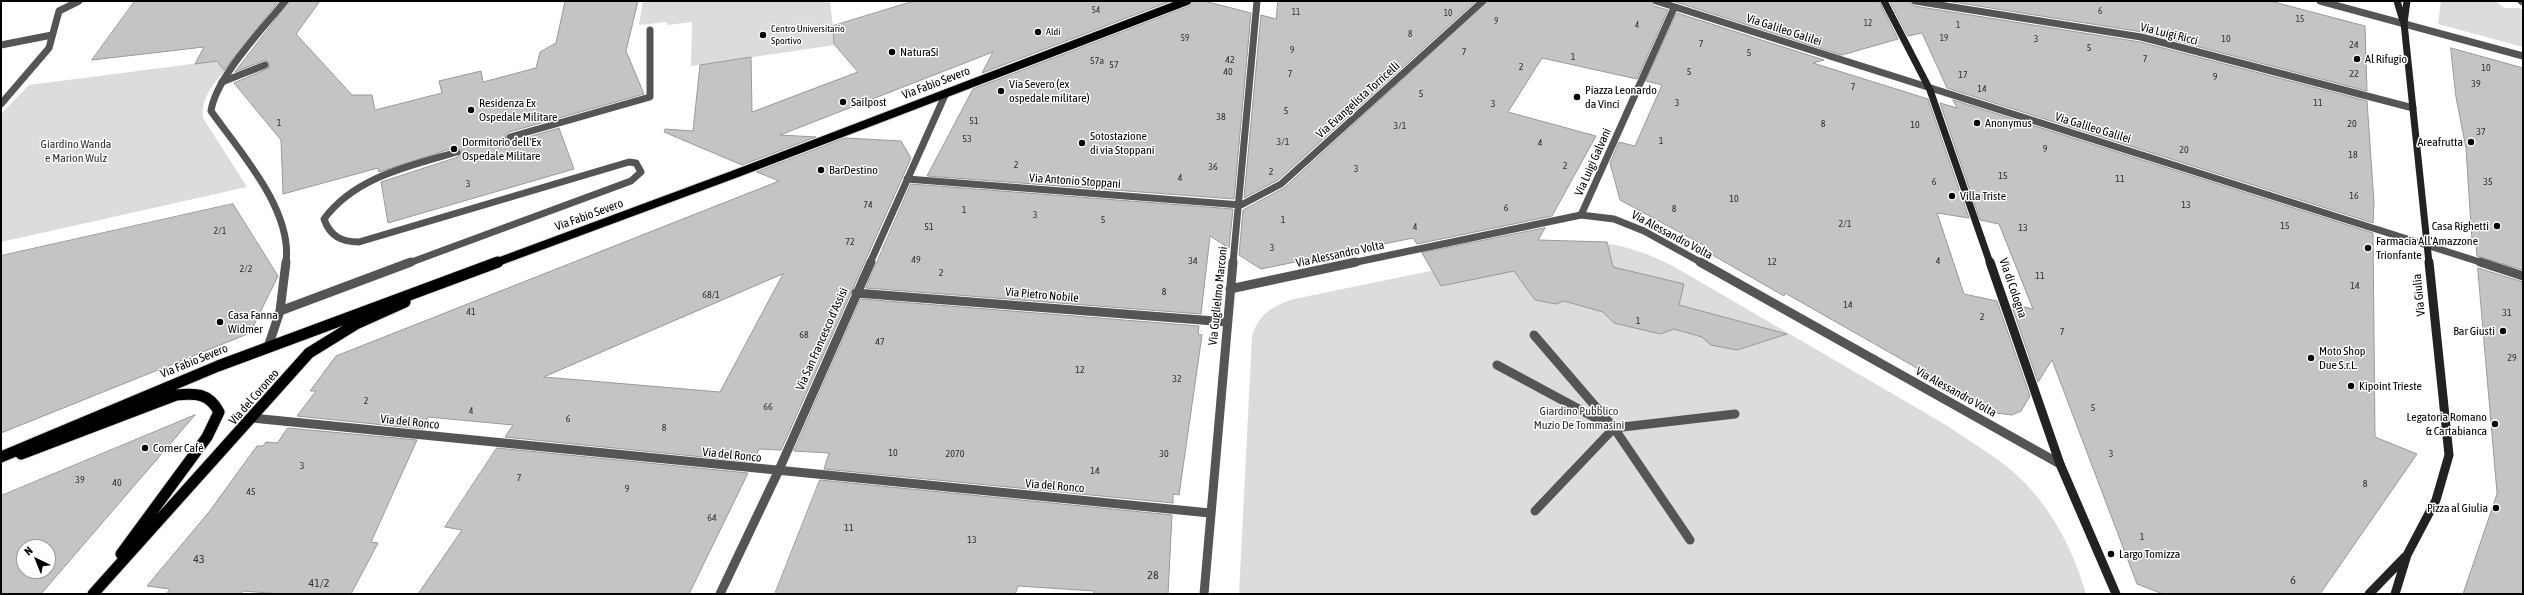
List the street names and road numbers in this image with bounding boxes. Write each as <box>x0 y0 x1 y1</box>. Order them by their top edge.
street label: Via Galileo Galilei <box>1744 11 1824 49</box>
street label: Via Luigi Ricci <box>2139 20 2199 48</box>
street label: Via Evangelista Torricelli <box>1313 59 1403 141</box>
street label: Via Fabio Severo <box>900 63 972 103</box>
street label: Via Galileo Galilei <box>2053 110 2133 146</box>
street label: Via Luigi Galvani <box>1572 126 1614 198</box>
street label: Via Antonio Stoppani <box>1029 171 1121 191</box>
street label: Via Fabio Severo <box>553 196 625 234</box>
street label: Via Alessandro Volta <box>1629 208 1715 262</box>
street label: Via Alessandro Volta <box>1294 238 1386 270</box>
street label: Via Guglielmo Marconi <box>1206 246 1230 346</box>
street label: Via di Cologna <box>1996 256 2030 320</box>
street label: Via Giulia <box>2410 273 2428 317</box>
street label: Via San Francesco d'Assisi <box>793 285 851 393</box>
street label: Via Pietro Nobile <box>1005 285 1079 305</box>
street label: Via Fabio Severo <box>158 341 230 381</box>
street label: Via Alessandro Volta <box>1913 364 1999 420</box>
street label: Via del Coroneo <box>226 366 282 428</box>
street label: Via del Ronco <box>380 412 440 432</box>
street label: Via del Ronco <box>702 445 762 465</box>
street label: Via del Ronco <box>1025 476 1085 496</box>

